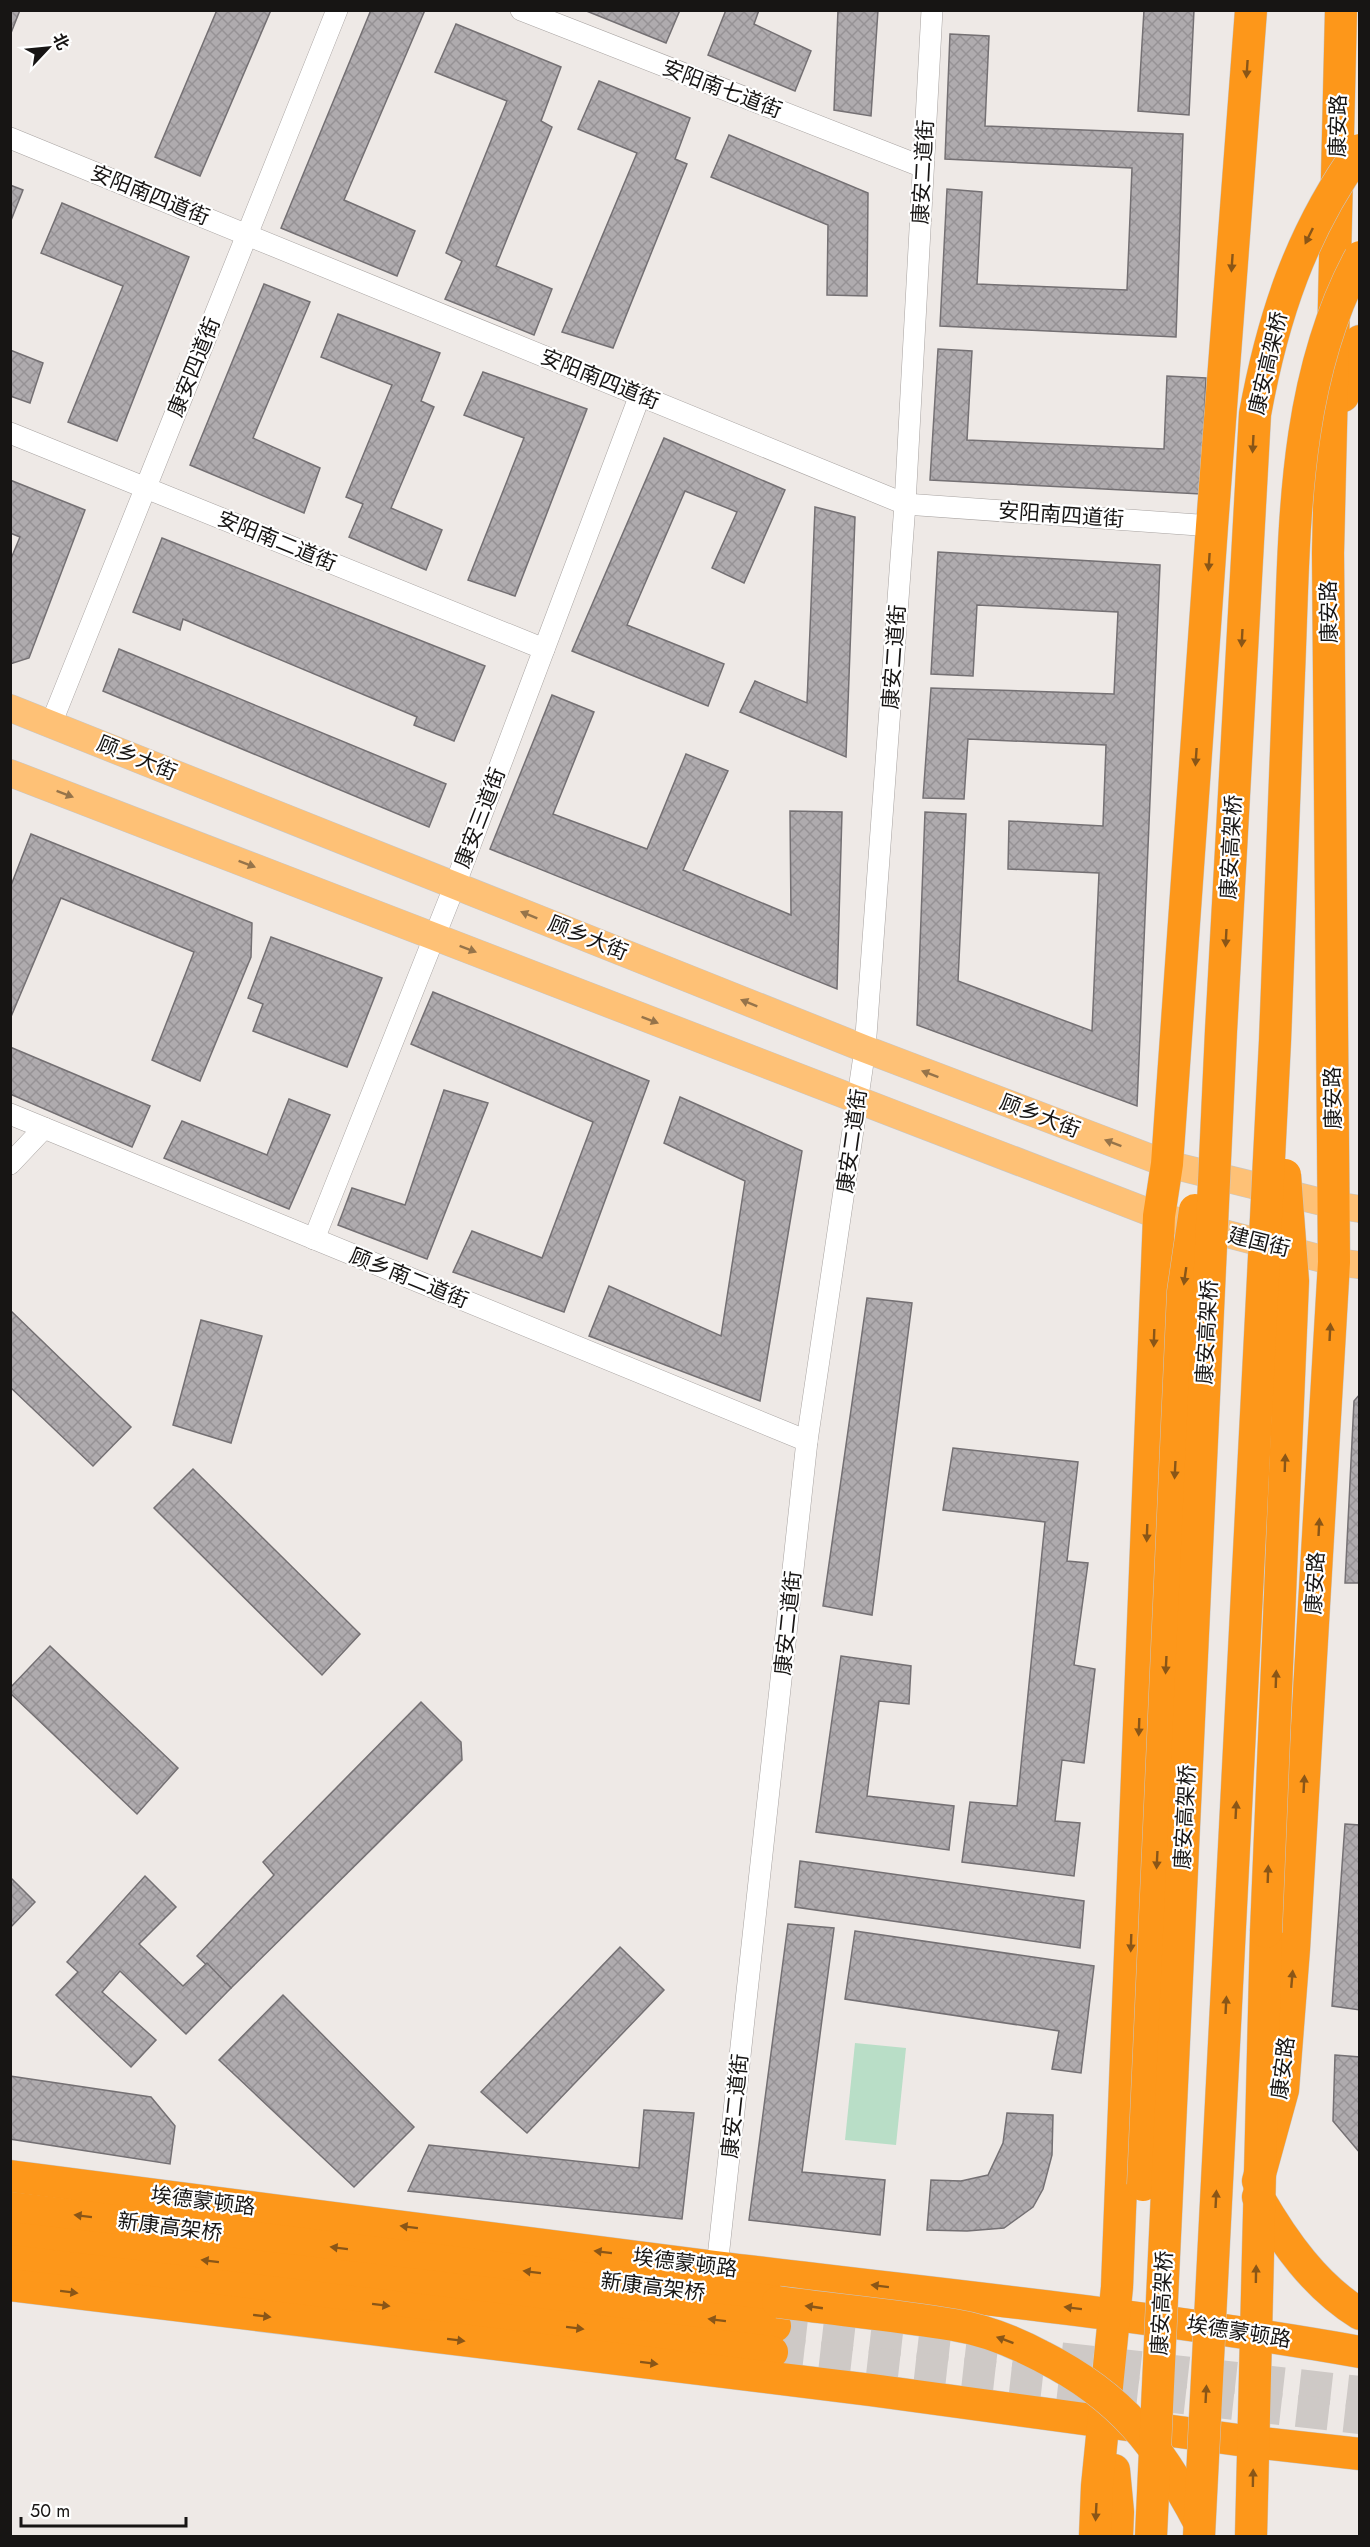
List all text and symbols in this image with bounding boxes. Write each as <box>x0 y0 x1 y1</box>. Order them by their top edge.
north arrow <box>18 18 78 78</box>
text: 北 <box>47 29 75 54</box>
street label: 安阳南七道街 <box>658 52 786 126</box>
one-way arrow <box>1242 59 1251 78</box>
street label: 康安路 <box>1322 94 1354 158</box>
street label: 康安二道街 <box>905 119 941 225</box>
street label: 安阳南四道街 <box>86 157 214 233</box>
one-way arrow <box>1304 228 1313 245</box>
one-way arrow <box>1227 254 1237 273</box>
street label: 康安高架桥 <box>1242 308 1294 418</box>
street label: 康安四道街 <box>160 313 228 421</box>
street label: 安阳南四道街 <box>536 341 664 417</box>
one-way arrow <box>1249 434 1258 453</box>
street label: 安阳南四道街 <box>997 496 1125 534</box>
street label: 安阳南二道街 <box>213 503 341 579</box>
one-way arrow <box>1204 553 1214 572</box>
street label: 康安路 <box>1313 580 1345 644</box>
street label: 康安二道街 <box>875 604 913 710</box>
one-way arrow <box>1238 629 1247 648</box>
street label: 顾乡大街 <box>92 728 182 788</box>
one-way arrow <box>1191 747 1200 766</box>
street label: 康安三道街 <box>447 764 513 872</box>
one-way arrow <box>56 790 74 799</box>
street label: 康安高架桥 <box>1213 794 1249 900</box>
one-way arrow <box>238 860 256 869</box>
street label: 顾乡大街 <box>543 908 633 968</box>
one-way arrow <box>519 910 537 920</box>
one-way arrow <box>1222 929 1231 948</box>
one-way arrow <box>459 945 477 954</box>
one-way arrow <box>739 998 757 1008</box>
one-way arrow <box>641 1016 659 1025</box>
street label: 康安路 <box>1317 1066 1349 1130</box>
one-way arrow <box>921 1069 939 1078</box>
street label: 康安二道街 <box>830 1087 874 1195</box>
street label: 顾乡大街 <box>995 1087 1085 1145</box>
one-way arrow <box>1103 1138 1121 1148</box>
street label: 建国街 <box>1225 1220 1293 1264</box>
street label: 顾乡南二道街 <box>345 1240 473 1316</box>
one-way arrow <box>1181 1266 1190 1285</box>
street label: 康安高架桥 <box>1189 1279 1225 1385</box>
one-way arrow <box>1325 1322 1335 1341</box>
one-way arrow <box>1150 1328 1159 1347</box>
one-way arrow <box>1281 1454 1290 1473</box>
one-way arrow <box>1170 1461 1179 1480</box>
one-way arrow <box>1314 1517 1323 1536</box>
one-way arrow <box>1142 1523 1151 1542</box>
street label: 康安路 <box>1298 1551 1332 1615</box>
street label: 康安二道街 <box>768 1569 808 1677</box>
one-way arrow <box>1162 1656 1171 1675</box>
one-way arrow <box>1272 1669 1281 1688</box>
one-way arrow <box>1134 1718 1144 1737</box>
street label: 康安高架桥 <box>1167 1764 1203 1870</box>
one-way arrow <box>1299 1775 1308 1794</box>
one-way arrow <box>1231 1800 1240 1819</box>
one-way arrow <box>1153 1850 1162 1869</box>
one-way arrow <box>1264 1864 1273 1883</box>
one-way arrow <box>1126 1934 1135 1953</box>
one-way arrow <box>1287 1969 1297 1988</box>
one-way arrow <box>1221 1995 1230 2014</box>
street label: 康安路 <box>1264 2035 1302 2101</box>
street label: 康安二道街 <box>715 2052 755 2160</box>
street label: 埃德蒙顿路 <box>149 2180 257 2222</box>
one-way arrow <box>1211 2190 1220 2209</box>
street label: 新康高架桥 <box>116 2206 224 2248</box>
one-way arrow <box>73 2212 92 2221</box>
one-way arrow <box>400 2223 419 2232</box>
street label: 埃德蒙顿路 <box>631 2242 739 2284</box>
one-way arrow <box>329 2243 348 2253</box>
one-way arrow <box>593 2248 612 2257</box>
street label: 康安高架桥 <box>1144 2250 1180 2356</box>
one-way arrow <box>201 2257 220 2266</box>
one-way arrow <box>1251 2265 1261 2284</box>
street label: 新康高架桥 <box>599 2266 707 2308</box>
one-way arrow <box>523 2267 542 2277</box>
one-way arrow <box>870 2281 889 2291</box>
one-way arrow <box>59 2288 78 2297</box>
one-way arrow <box>372 2301 391 2310</box>
one-way arrow <box>804 2302 823 2312</box>
one-way arrow <box>1064 2303 1083 2313</box>
street label: 埃德蒙顿路 <box>1185 2309 1293 2355</box>
one-way arrow <box>253 2311 272 2321</box>
one-way arrow <box>707 2315 726 2325</box>
one-way arrow <box>566 2324 585 2333</box>
one-way arrow <box>996 2334 1014 2344</box>
one-way arrow <box>446 2335 465 2344</box>
one-way arrow <box>640 2358 659 2368</box>
one-way arrow <box>1201 2385 1210 2404</box>
one-way arrow <box>1248 2469 1257 2488</box>
scale bar <box>21 2490 186 2528</box>
text: 50 m <box>30 2498 70 2524</box>
one-way arrow <box>1092 2503 1101 2522</box>

